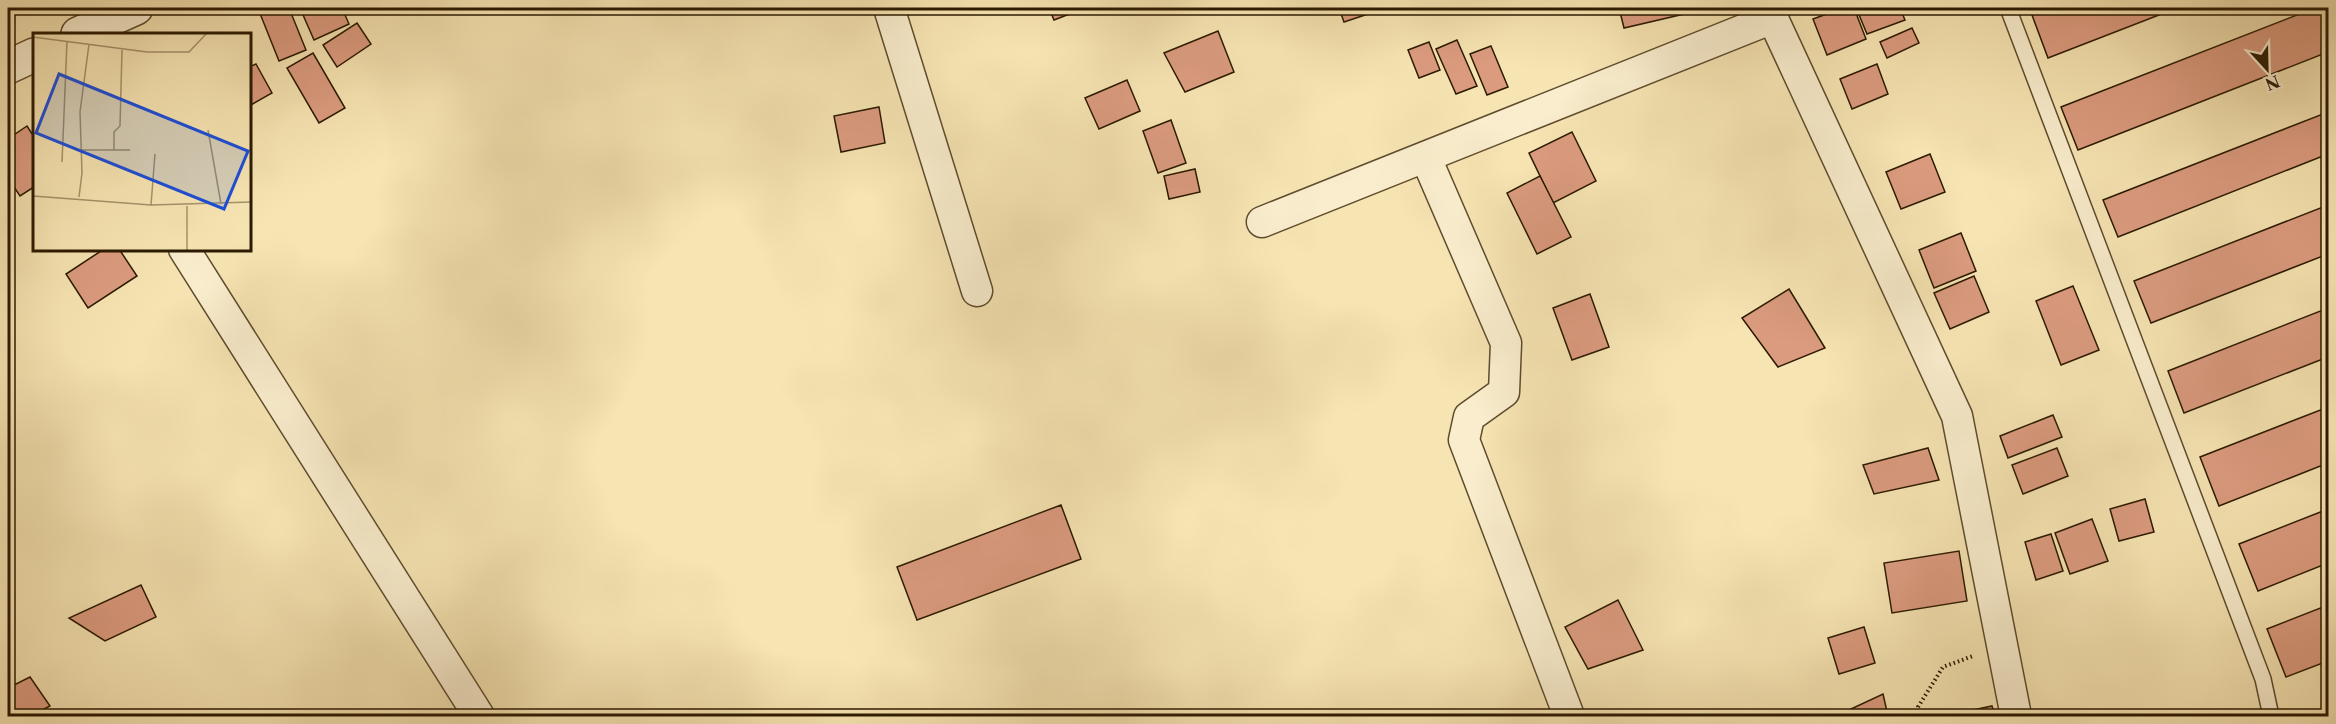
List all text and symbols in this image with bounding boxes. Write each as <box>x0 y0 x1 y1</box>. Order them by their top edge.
inset map <box>33 33 250 250</box>
north arrow <box>2237 39 2297 99</box>
text: N <box>2262 71 2283 95</box>

